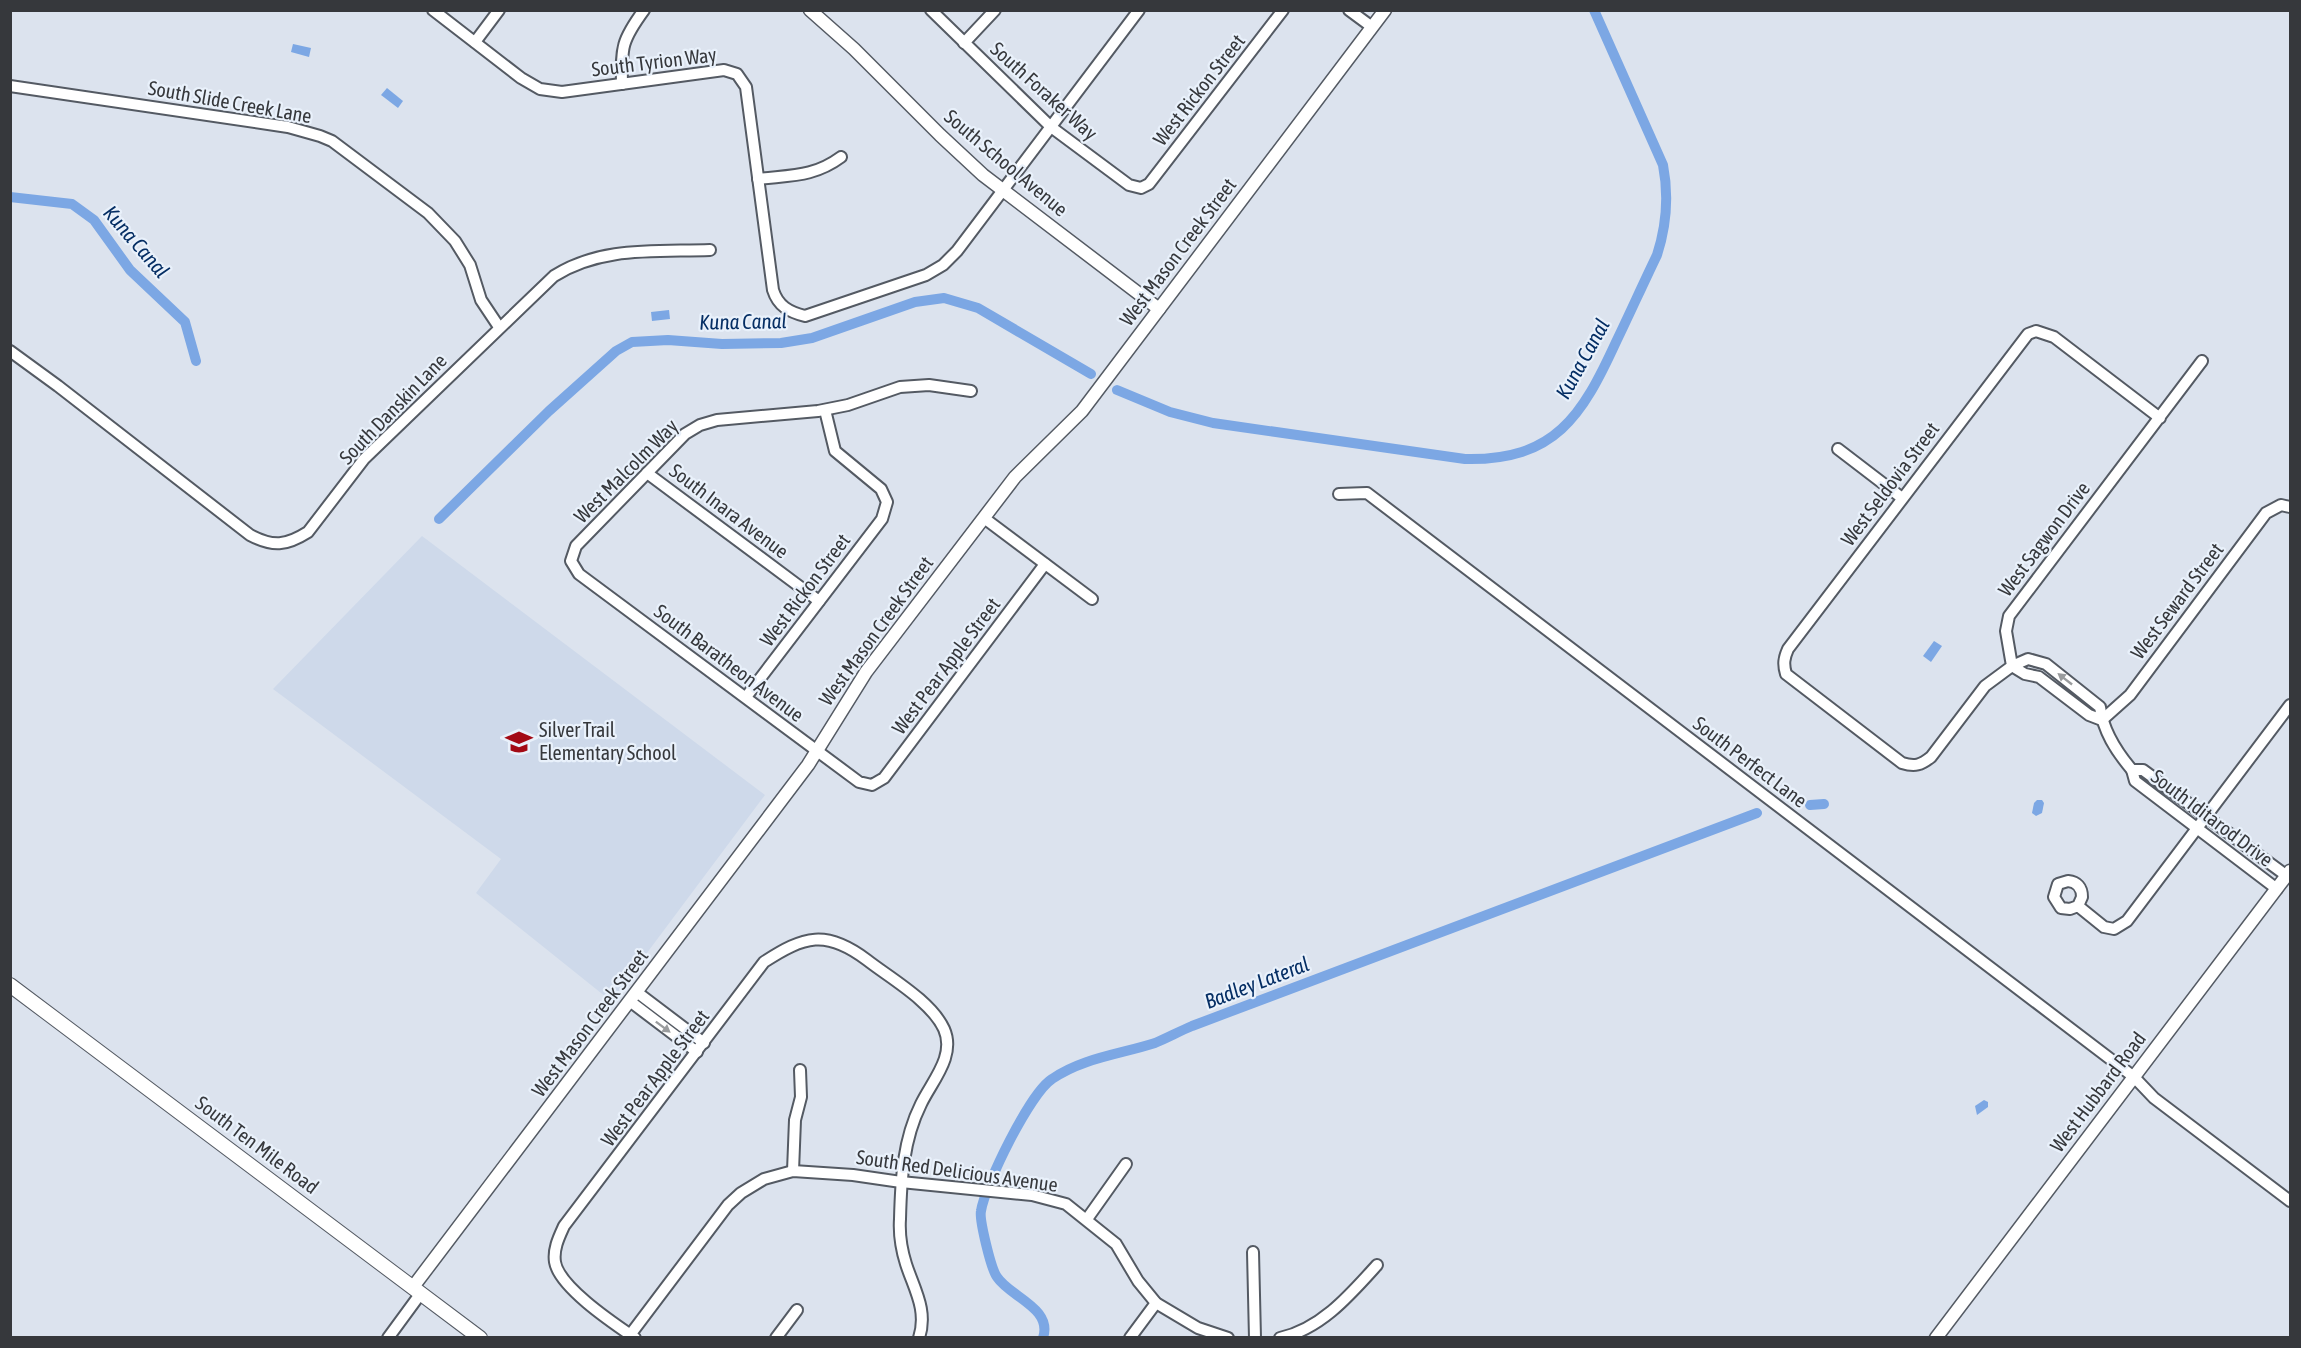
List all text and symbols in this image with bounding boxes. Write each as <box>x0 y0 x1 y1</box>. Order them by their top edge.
street label: West Rickon Street <box>1148 29 1249 150</box>
street label: South Foraker Way <box>986 37 1102 144</box>
street label: South Tyrion Way <box>590 42 718 81</box>
street label: South Slide Creek Lane <box>147 76 314 127</box>
street label: South School Avenue <box>940 105 1072 221</box>
street label: West Mason Creek Street <box>1115 173 1241 330</box>
water label: Kuna Canal <box>99 200 175 282</box>
water label: Kuna Canal <box>699 308 787 334</box>
water label: Kuna Canal <box>1550 314 1614 403</box>
street label: South Danskin Lane <box>334 349 451 468</box>
street label: West Malcolm Way <box>569 414 682 527</box>
street label: West Seldovia Street <box>1836 417 1944 550</box>
street label: South Inara Avenue <box>665 458 793 563</box>
street label: West Sagwon Drive <box>1993 477 2094 600</box>
street label: West Rickon Street <box>755 529 854 650</box>
street label: West Seward Street <box>2126 538 2228 663</box>
street label: West Mason Creek Street <box>814 552 938 710</box>
street label: West Pear Apple Street <box>887 593 1004 738</box>
street label: South Baratheon Avenue <box>650 599 808 726</box>
one-way arrow <box>2057 673 2073 686</box>
street label: South Perfect Lane <box>1689 711 1812 812</box>
place label: Silver Trail Elementary School <box>539 718 677 764</box>
school or university icon: Silver Trail Elementary School <box>504 727 534 757</box>
street label: South Iditarod Drive <box>2147 764 2278 871</box>
street label: West Mason Creek Street <box>527 944 653 1101</box>
water label: Badley Lateral <box>1201 951 1312 1013</box>
street label: West Pear Apple Street <box>596 1005 713 1150</box>
one-way arrow <box>656 1021 671 1033</box>
street label: West Hubbard Road <box>2045 1027 2150 1156</box>
street label: South Ten Mile Road <box>191 1091 323 1198</box>
street label: South Red Delicious Avenue <box>855 1145 1059 1196</box>

